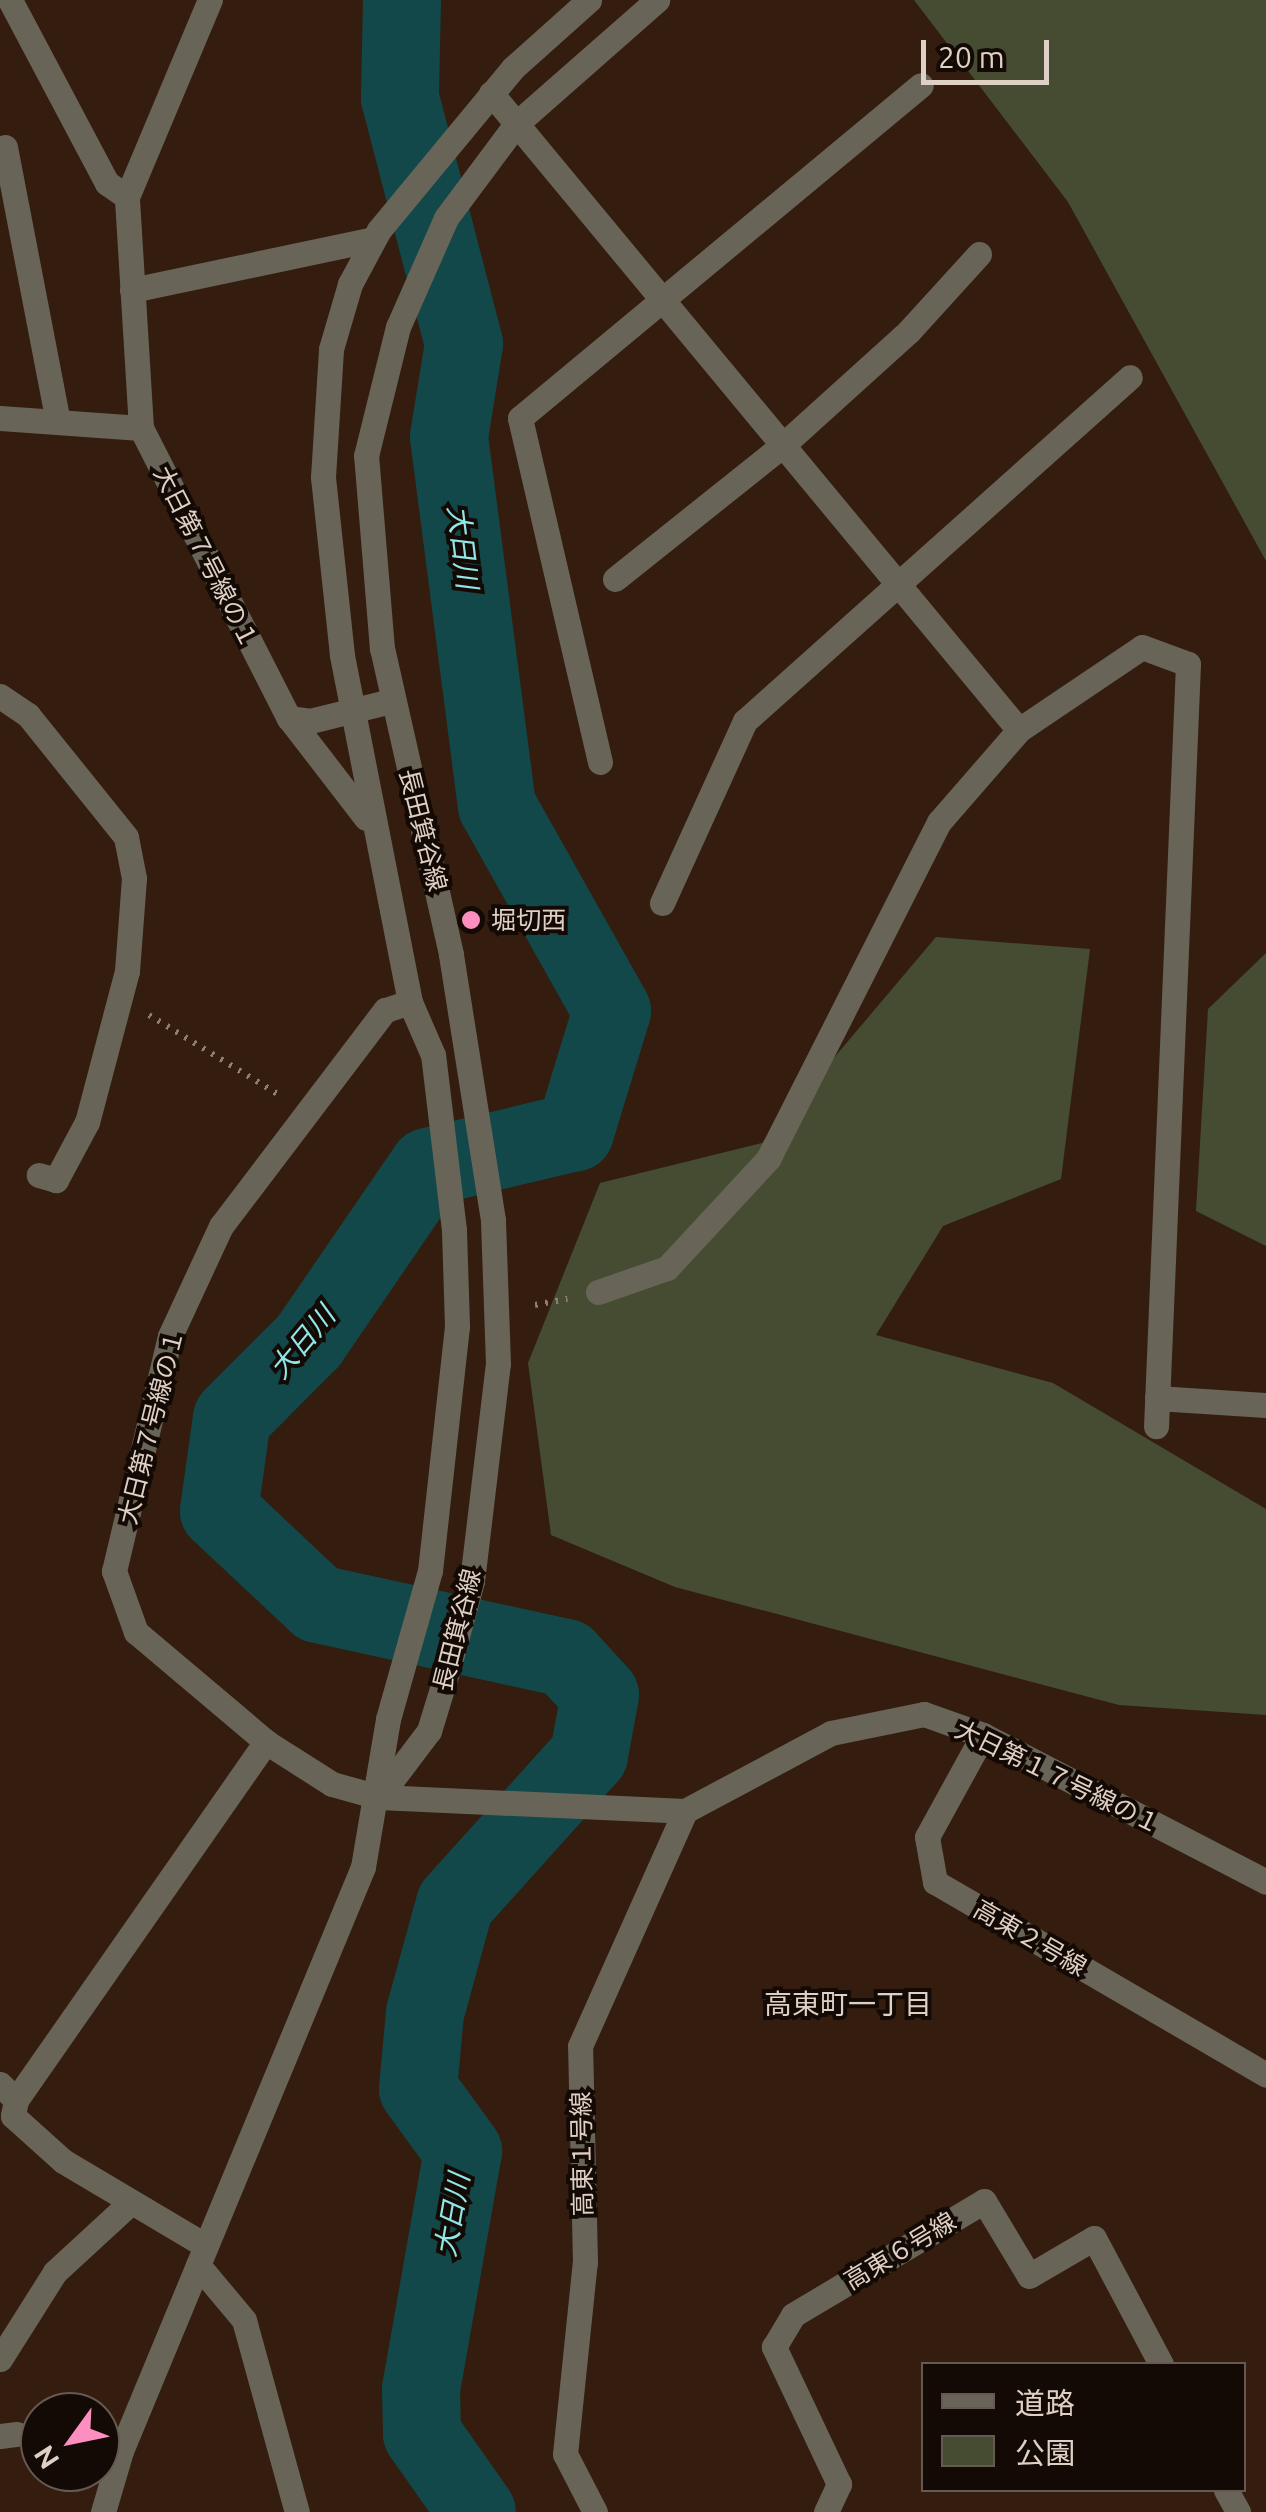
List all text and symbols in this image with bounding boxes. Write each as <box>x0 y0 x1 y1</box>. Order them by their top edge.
scale bar <box>926 20 1054 82</box>
text: 20 m <box>938 40 1005 74</box>
street label: 大日第７号線の１ <box>147 461 265 653</box>
water label: 大日川 <box>441 503 485 591</box>
street label: 長田箕谷線 <box>393 766 453 894</box>
place label: 堀切西 <box>491 905 566 935</box>
marker: 堀切西 <box>460 909 482 931</box>
water label: 大日川 <box>262 1299 342 1385</box>
street label: 大日第７号線の１ <box>112 1326 190 1528</box>
street label: 長田箕谷線 <box>427 1566 487 1694</box>
street label: 大日第１７号線の１ <box>950 1714 1166 1840</box>
street label: 高東２号線 <box>968 1894 1092 1982</box>
district label: 高東町一丁目 <box>764 1987 932 2021</box>
street label: 高東１号線 <box>566 2091 598 2217</box>
water label: 大日川 <box>428 2171 476 2259</box>
street label: 高東６号線 <box>839 2206 961 2296</box>
legend <box>921 2362 1246 2492</box>
text: 道路 <box>1015 2386 1075 2420</box>
north arrow <box>20 2392 120 2492</box>
text: 公園 <box>1015 2436 1075 2470</box>
text: N <box>27 2440 65 2475</box>

